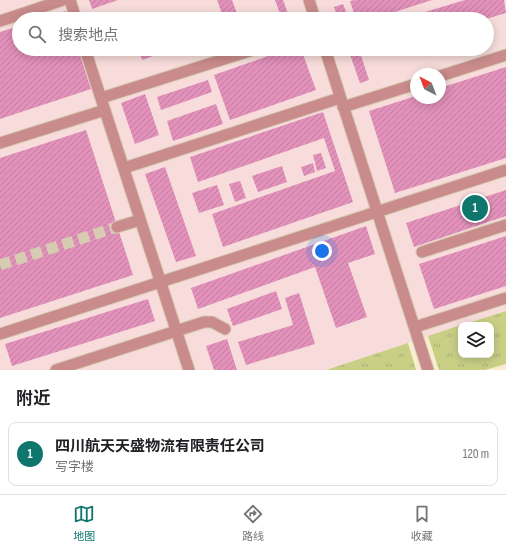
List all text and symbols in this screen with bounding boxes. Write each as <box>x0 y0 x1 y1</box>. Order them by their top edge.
search box <box>12 12 494 56</box>
icon: search <box>26 23 48 45</box>
text: 搜索地点 <box>58 26 118 45</box>
north arrow <box>410 68 446 104</box>
pin: 1 <box>462 193 488 223</box>
your location <box>312 241 332 261</box>
map controls <box>458 322 494 358</box>
button: layers <box>458 322 494 358</box>
text: 附近 <box>16 389 50 409</box>
text: 四川航天天盛物流有限责任公司 <box>55 437 265 456</box>
text: 1 <box>27 446 33 462</box>
text: 120 m <box>463 446 489 462</box>
text: 写字楼 <box>55 459 94 475</box>
tab: 地图 <box>73 503 95 543</box>
tab: 路线 <box>242 503 264 543</box>
tab: 收藏 <box>411 503 433 543</box>

